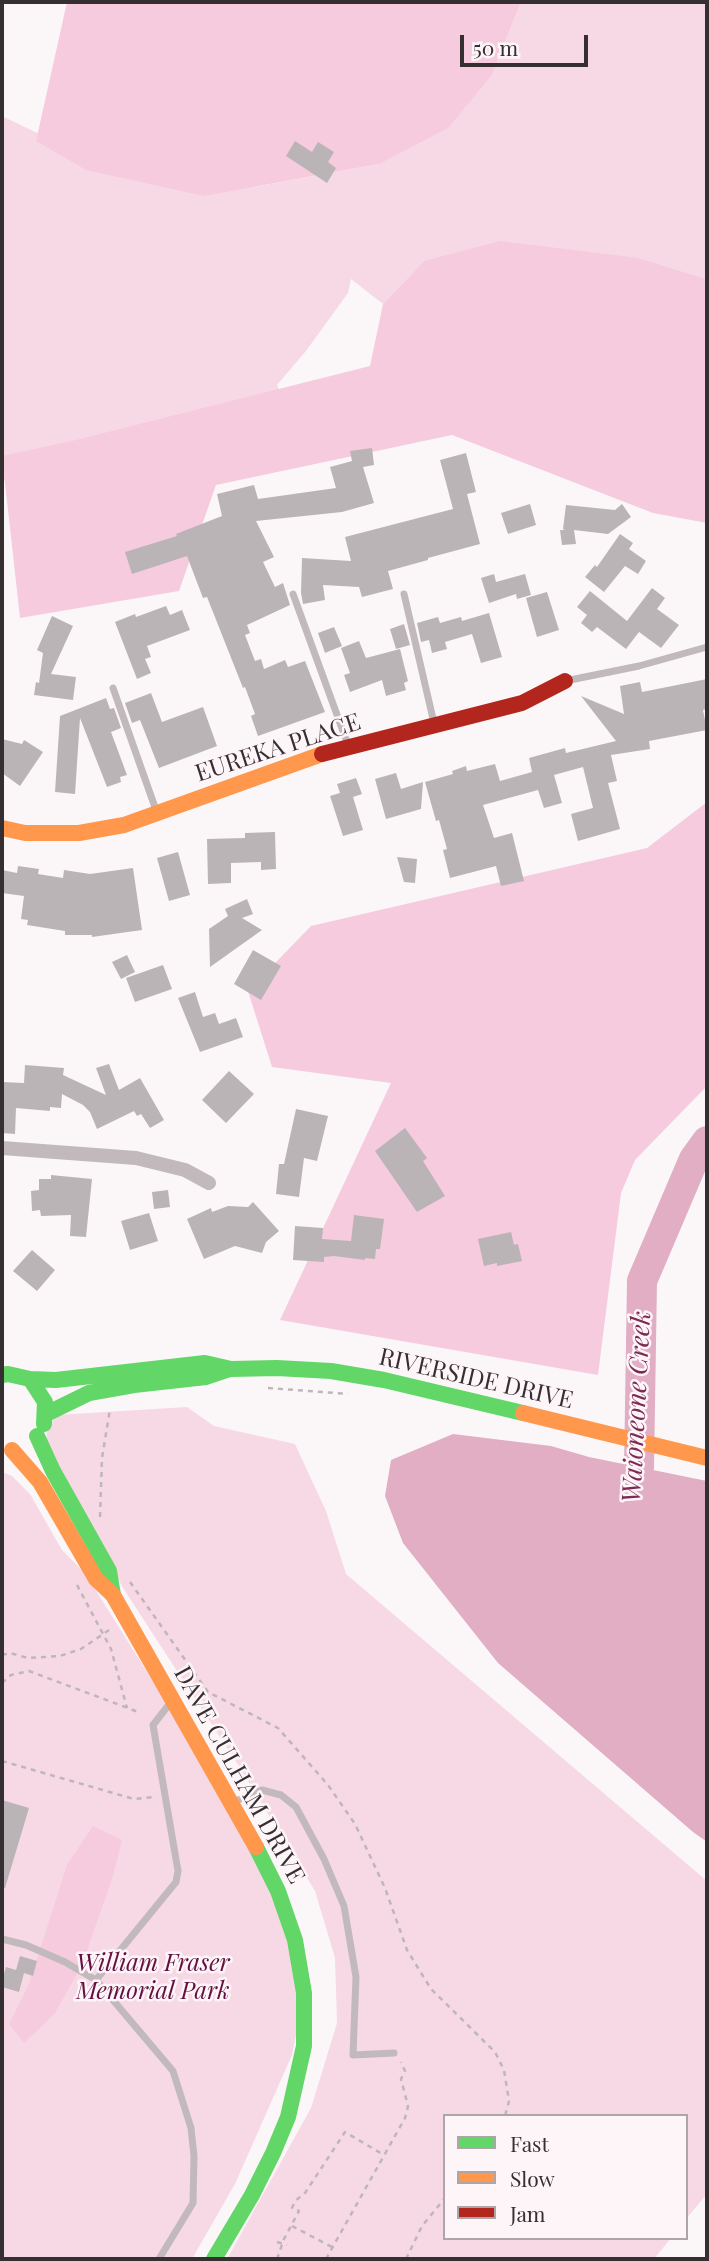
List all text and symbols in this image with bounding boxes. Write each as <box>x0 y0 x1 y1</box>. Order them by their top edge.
scale bar <box>464 21 592 65</box>
text: 50 m <box>473 33 518 61</box>
street label: EUREKA PLACE <box>192 708 364 788</box>
water label: Waioneone Creek <box>616 1310 658 1504</box>
street label: RIVERSIDE DRIVE <box>376 1343 576 1415</box>
street label: DAVE CULHAM DRIVE <box>167 1661 311 1889</box>
park label: William Fraser Memorial Park <box>76 1950 230 2006</box>
legend <box>443 2114 688 2240</box>
text: Fast <box>510 2129 549 2157</box>
text: Slow <box>510 2164 555 2192</box>
text: Jam <box>510 2199 546 2227</box>

